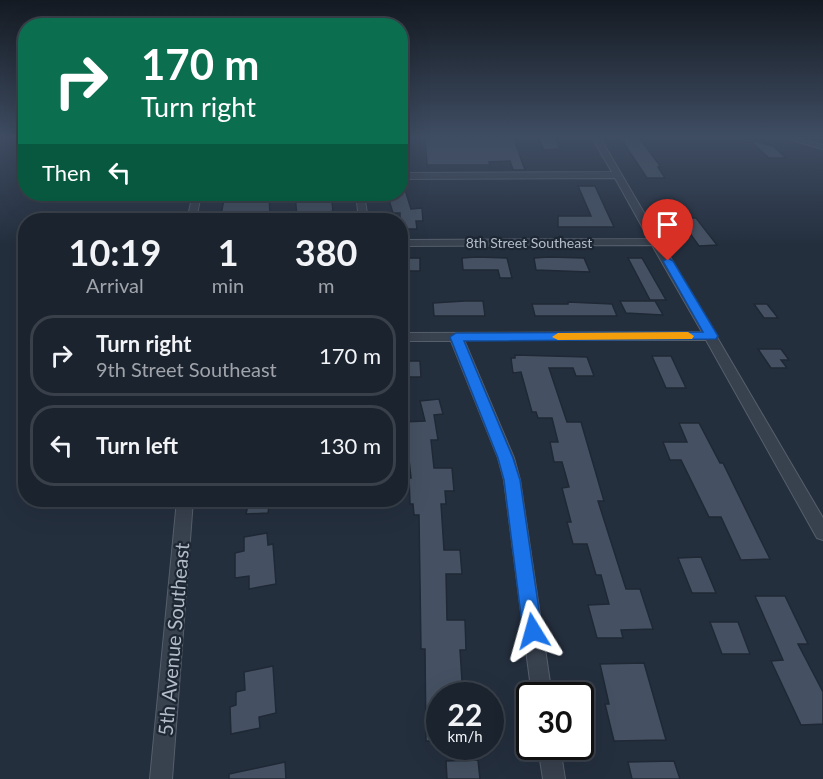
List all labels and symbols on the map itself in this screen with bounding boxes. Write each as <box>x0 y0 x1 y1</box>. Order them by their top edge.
pin <box>642 199 693 261</box>
street label: 8th Street Southeast <box>466 234 592 251</box>
street label: 5th Avenue Southeast <box>153 541 193 737</box>
position arrow <box>501 599 565 663</box>
speed limit sign: 30 <box>516 682 594 760</box>

